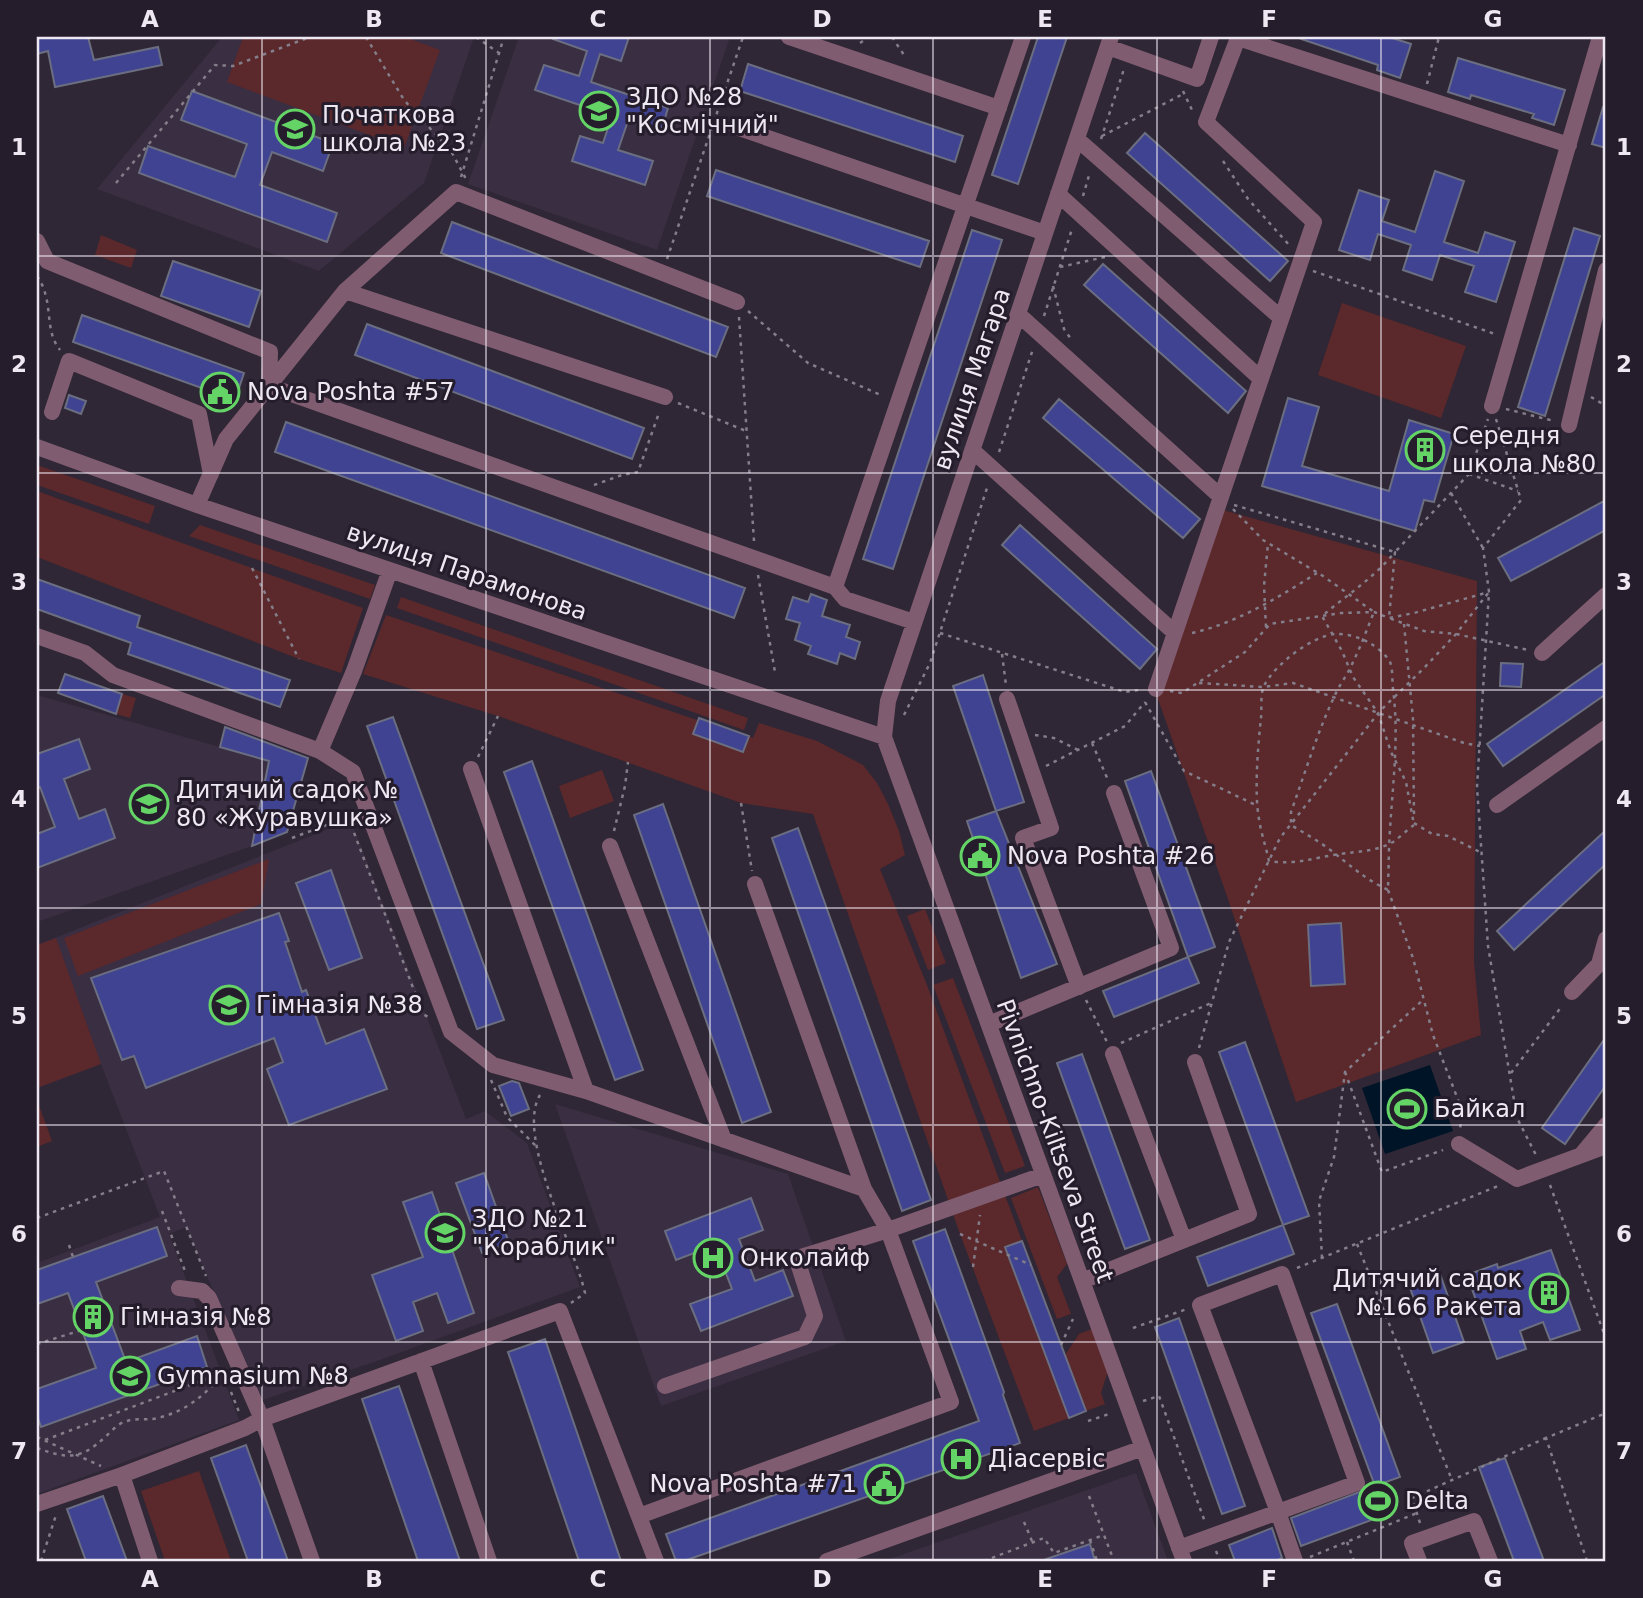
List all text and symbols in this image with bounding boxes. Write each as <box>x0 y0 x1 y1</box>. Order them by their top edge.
text: A <box>141 6 159 32</box>
text: B <box>365 6 383 32</box>
text: C <box>590 6 606 32</box>
text: D <box>812 6 832 32</box>
text: E <box>1037 6 1053 32</box>
text: F <box>1261 6 1277 32</box>
text: G <box>1484 6 1502 32</box>
place label: ЗДО №28 "Космічний" <box>626 83 779 139</box>
school or university icon: ЗДО №28 "Космічний" <box>578 90 620 132</box>
place label: Початкова школа №23 <box>322 101 466 157</box>
school or university icon: Початкова школа №23 <box>274 108 316 150</box>
text: 1 <box>11 134 27 160</box>
text: 1 <box>1616 134 1632 160</box>
street label: вулиця Магара <box>928 284 1016 474</box>
text: 2 <box>11 351 27 377</box>
text: 2 <box>1616 351 1632 377</box>
public building icon: Nova Poshta #57 <box>199 371 241 413</box>
place label: Nova Poshta #57 <box>247 378 455 406</box>
place label: Середня школа №80 <box>1452 422 1596 478</box>
building icon: Середня школа №80 <box>1404 429 1446 471</box>
street label: вулиця Парамонова <box>343 518 591 626</box>
text: 3 <box>11 569 27 595</box>
text: 3 <box>1616 569 1632 595</box>
place label: Дитячий садок № 80 «Журавушка» <box>176 776 398 832</box>
school or university icon: Дитячий садок № 80 «Журавушка» <box>128 783 170 825</box>
text: 4 <box>11 786 27 812</box>
text: 4 <box>1616 786 1632 812</box>
public building icon: Nova Poshta #26 <box>959 835 1001 877</box>
place label: Nova Poshta #26 <box>1007 842 1215 870</box>
school or university icon: Гімназія №38 <box>208 984 250 1026</box>
place label: Гімназія №38 <box>256 991 423 1019</box>
street label: Pivnichno-Kiltseva Street <box>991 996 1119 1286</box>
text: 5 <box>11 1003 27 1029</box>
text: 5 <box>1616 1003 1632 1029</box>
sports icon: Байкал <box>1386 1088 1428 1130</box>
place label: Байкал <box>1434 1095 1525 1123</box>
place label: ЗДО №21 "Кораблик" <box>472 1205 616 1261</box>
school or university icon: ЗДО №21 "Кораблик" <box>424 1212 466 1254</box>
text: 6 <box>11 1221 27 1247</box>
text: 6 <box>1616 1221 1632 1247</box>
hospital icon: Онколайф <box>692 1237 734 1279</box>
place label: Онколайф <box>740 1244 870 1272</box>
place label: Дитячий садок №166 Ракета <box>1333 1265 1522 1321</box>
building icon: Дитячий садок №166 Ракета <box>1528 1272 1570 1314</box>
building icon: Гімназія №8 <box>72 1296 114 1338</box>
place label: Гімназія №8 <box>120 1303 272 1331</box>
school or university icon: Gymnasium №8 <box>109 1355 151 1397</box>
place label: Gymnasium №8 <box>157 1362 349 1390</box>
text: 7 <box>11 1438 27 1464</box>
hospital icon: Діасервіс <box>940 1438 982 1480</box>
text: 7 <box>1616 1438 1632 1464</box>
place label: Діасервіс <box>988 1445 1105 1473</box>
public building icon: Nova Poshta #71 <box>863 1463 905 1505</box>
place label: Nova Poshta #71 <box>649 1470 857 1498</box>
sports icon: Delta <box>1357 1480 1399 1522</box>
place label: Delta <box>1405 1487 1469 1515</box>
text: A <box>141 1566 159 1592</box>
text: B <box>365 1566 383 1592</box>
text: C <box>590 1566 606 1592</box>
text: D <box>812 1566 832 1592</box>
text: E <box>1037 1566 1053 1592</box>
text: F <box>1261 1566 1277 1592</box>
text: G <box>1484 1566 1502 1592</box>

